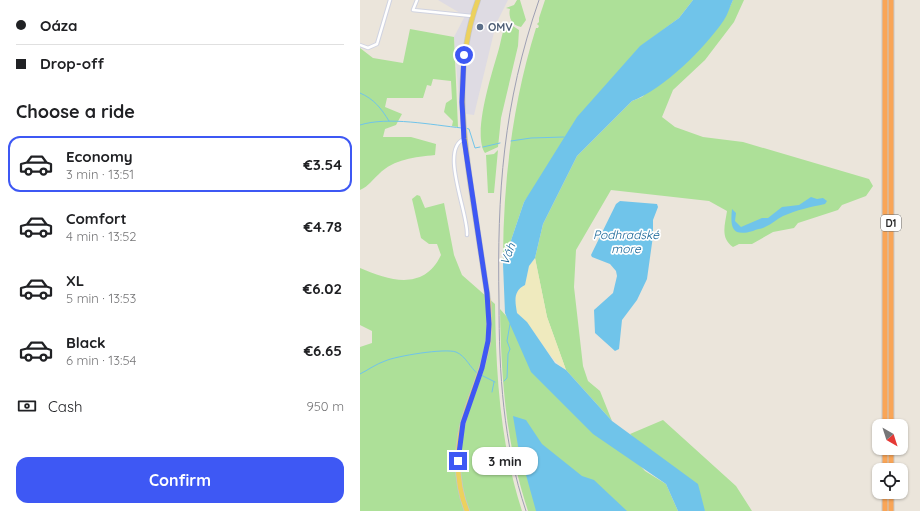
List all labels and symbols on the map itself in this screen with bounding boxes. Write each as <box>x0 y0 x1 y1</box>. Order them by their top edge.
place label: OMV <box>488 20 513 34</box>
marker: OMV <box>475 22 485 32</box>
route start <box>455 46 473 64</box>
road number: D1 <box>881 215 901 231</box>
water label: Podhradské more <box>593 227 660 256</box>
water label: Váh <box>497 241 519 267</box>
north arrow <box>872 419 908 455</box>
callout: 3 min <box>472 447 538 475</box>
route end <box>449 452 467 470</box>

